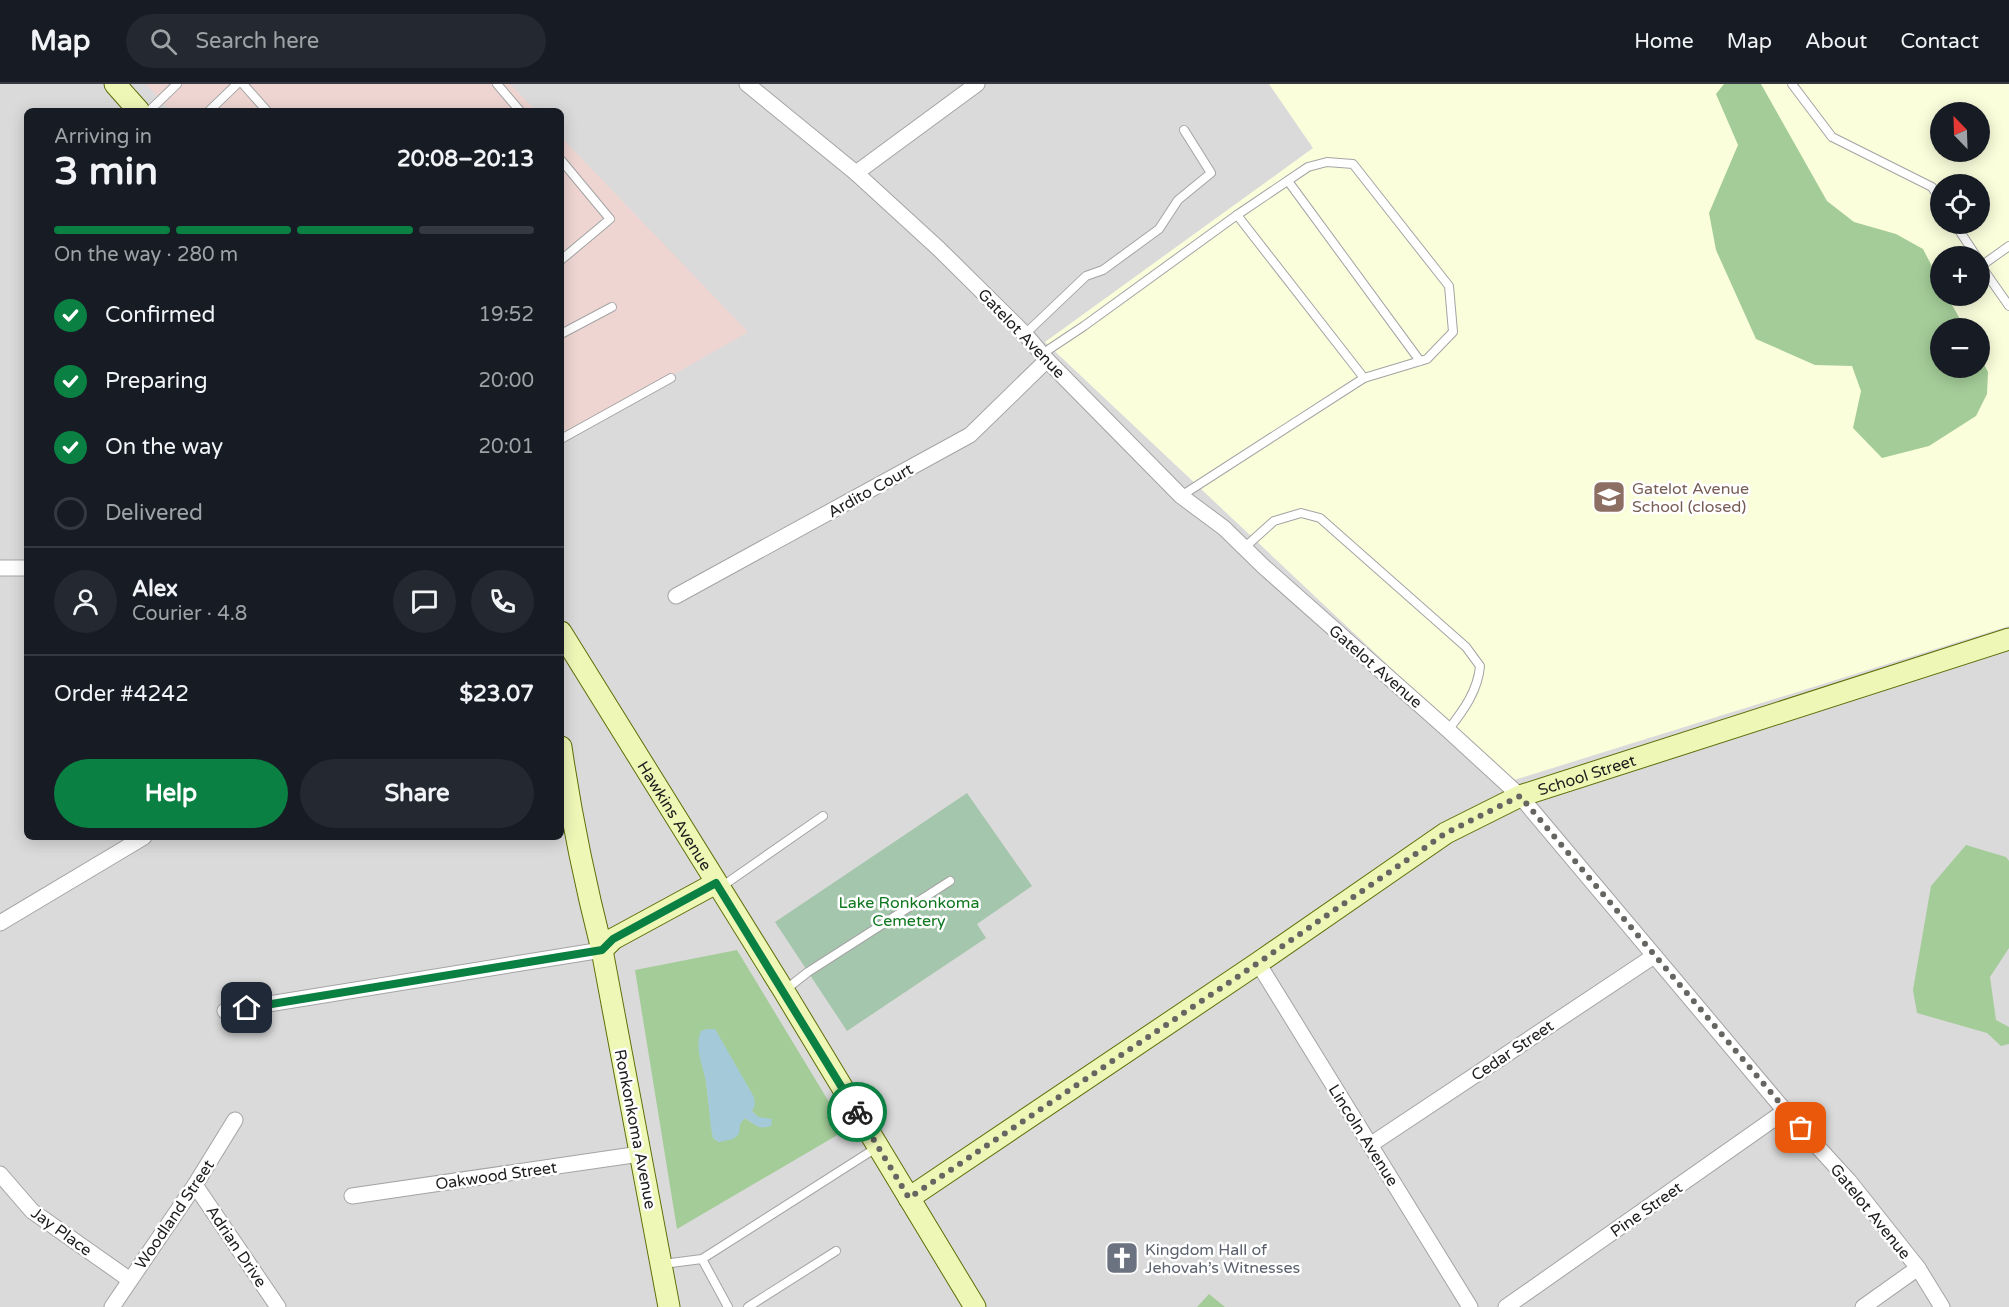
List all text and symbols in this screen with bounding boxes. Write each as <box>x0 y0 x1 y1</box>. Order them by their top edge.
search box <box>126 14 546 68</box>
text: Map <box>30 24 90 58</box>
icon: search <box>147 25 180 58</box>
text: Search here <box>195 28 319 54</box>
text: Home <box>1634 29 1694 54</box>
text: Map <box>1727 29 1772 54</box>
text: About <box>1805 29 1867 54</box>
text: Contact <box>1900 29 1979 54</box>
north arrow <box>1930 102 1990 162</box>
map controls <box>1930 102 1990 378</box>
text: Arriving in <box>54 125 152 149</box>
text: 20:08–20:13 <box>397 146 534 172</box>
text: 3 min <box>54 148 158 195</box>
button: locate <box>1930 174 1990 234</box>
text: On the way · 280 m <box>54 243 238 267</box>
button: + <box>1930 246 1990 306</box>
street label: Gatelot Avenue <box>973 285 1069 383</box>
icon: check <box>54 299 87 332</box>
text: Confirmed <box>105 302 215 328</box>
text: 19:52 <box>479 303 534 327</box>
button: − <box>1930 318 1990 378</box>
icon: check <box>54 365 87 398</box>
text: Preparing <box>105 368 208 394</box>
text: 20:00 <box>479 369 534 393</box>
icon: check <box>54 431 87 464</box>
text: On the way <box>105 434 223 460</box>
text: 20:01 <box>479 435 534 459</box>
street label: Ardito Court <box>824 459 917 522</box>
school or university icon: Gatelot Avenue School (closed) <box>1591 479 1627 515</box>
place label: Gatelot Avenue School (closed) <box>1632 479 1749 517</box>
text: Delivered <box>105 500 203 526</box>
button: person <box>54 570 117 633</box>
button: chat <box>393 570 456 633</box>
button: phone <box>471 570 534 633</box>
text: Alex <box>132 576 178 602</box>
text: Courier · 4.8 <box>132 602 247 626</box>
street label: Gatelot Avenue <box>1325 621 1426 713</box>
text: Order #4242 <box>54 681 189 707</box>
text: $23.07 <box>459 681 534 707</box>
street label: School Street <box>1536 751 1638 801</box>
street label: Hawkins Avenue <box>633 758 716 874</box>
button: Help <box>54 759 288 828</box>
button: Share <box>300 759 534 828</box>
park label: Lake Ronkonkoma Cemetery <box>839 893 979 931</box>
pin <box>221 982 272 1033</box>
icon: home <box>230 991 263 1024</box>
street label: Cedar Street <box>1468 1016 1558 1086</box>
street label: Ronkonkoma Avenue <box>610 1048 660 1211</box>
street label: Lincoln Avenue <box>1324 1081 1402 1190</box>
courier <box>827 1082 887 1142</box>
icon: bike <box>841 1096 874 1129</box>
pin <box>1775 1102 1826 1153</box>
icon: bag <box>1784 1111 1817 1144</box>
street label: Woodland Street <box>131 1156 219 1273</box>
street label: Oakwood Street <box>434 1158 558 1194</box>
street label: Gatelot Avenue <box>1826 1160 1915 1263</box>
street label: Pine Street <box>1607 1178 1686 1242</box>
street label: Adrian Drive <box>202 1202 271 1291</box>
street label: Jay Place <box>27 1203 96 1261</box>
church icon: Kingdom Hall of Jehovah’s Witnesses <box>1104 1240 1140 1276</box>
place label: Kingdom Hall of Jehovah’s Witnesses <box>1145 1240 1300 1278</box>

